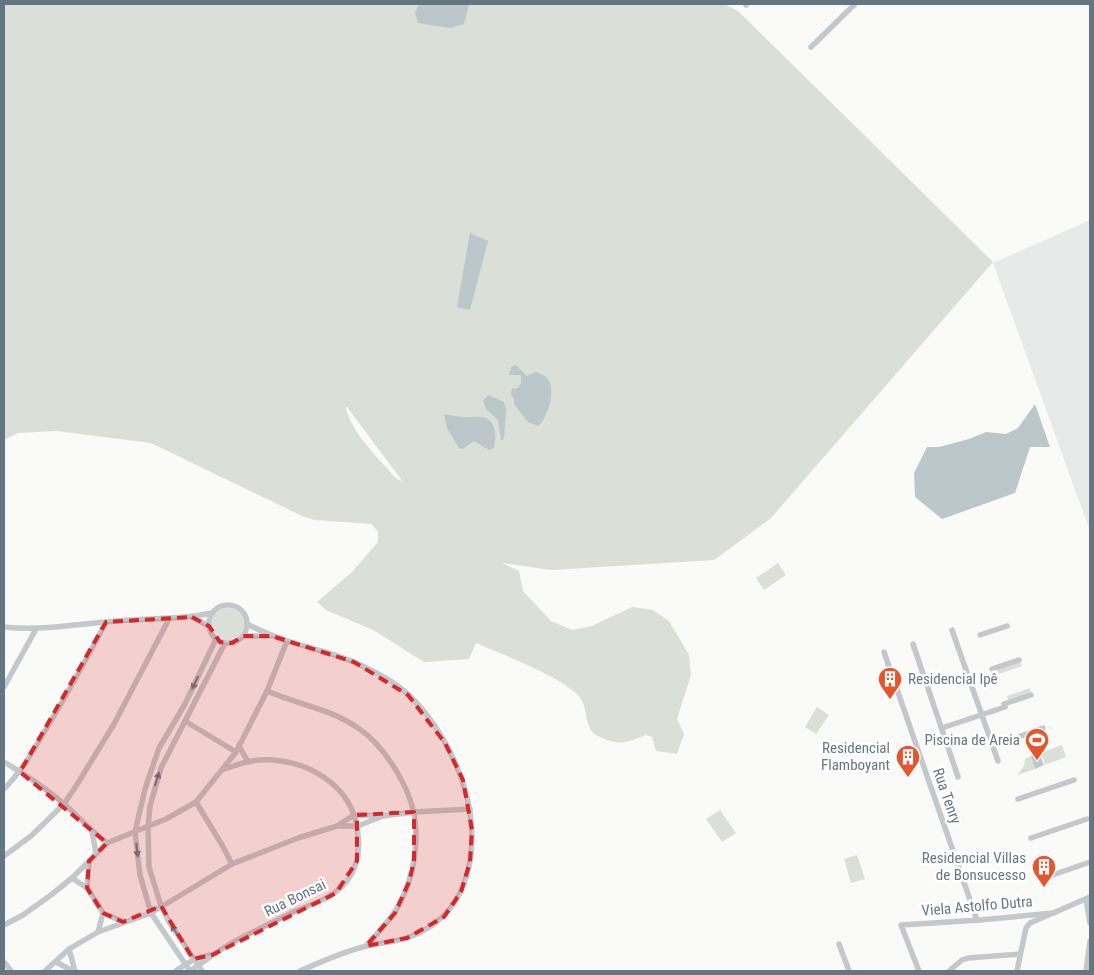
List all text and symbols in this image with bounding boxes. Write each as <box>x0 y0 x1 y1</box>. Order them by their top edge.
building icon: Residencial Ipê <box>877 666 903 700</box>
place label: Residencial Ipê <box>908 670 998 688</box>
one-way arrow <box>190 676 198 690</box>
sports icon: Piscina de Areia <box>1024 727 1050 761</box>
place label: Piscina de Areia <box>924 731 1020 749</box>
place label: Residencial Flamboyant <box>821 739 890 774</box>
building icon: Residencial Flamboyant <box>895 744 921 778</box>
street label: Rua Tenry <box>929 766 965 826</box>
one-way arrow <box>154 771 162 786</box>
one-way arrow <box>133 843 141 859</box>
place label: Residencial Villas de Bonsucesso <box>922 849 1026 884</box>
building icon: Residencial Villas de Bonsucesso <box>1031 854 1057 888</box>
street label: Rua Bonsai <box>261 875 329 921</box>
street label: Viela Astolfo Dutra <box>921 892 1033 920</box>
one-way arrow <box>170 924 180 937</box>

